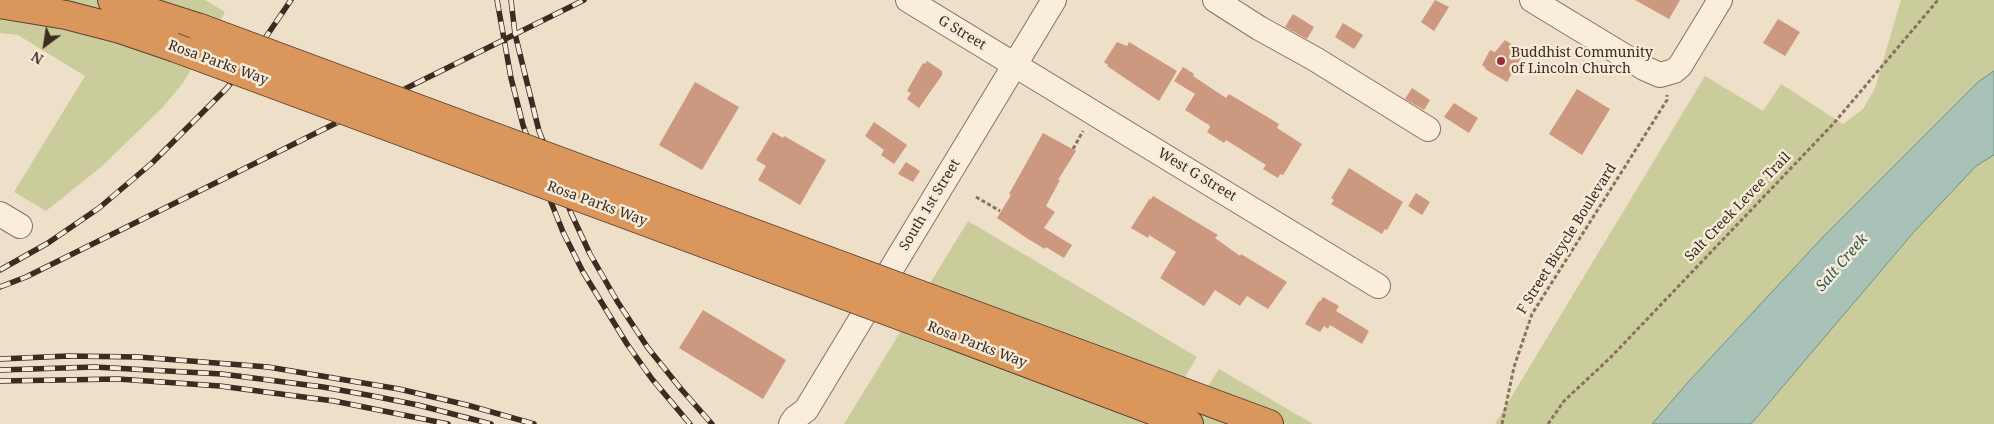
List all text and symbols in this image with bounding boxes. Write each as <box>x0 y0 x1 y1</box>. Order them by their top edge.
street label: G Street <box>935 12 989 54</box>
north arrow <box>20 20 70 70</box>
street label: Rosa Parks Way <box>166 37 270 89</box>
place label: Buddhist Community of Lincoln Church <box>1511 45 1653 78</box>
text: N <box>27 47 47 69</box>
marker: Buddhist Community of Lincoln Church <box>1495 55 1507 67</box>
street label: West G Street <box>1155 145 1239 205</box>
street label: Salt Creek Levee Trail <box>1682 149 1794 265</box>
street label: South 1st Street <box>896 156 964 254</box>
street label: F Street Bicycle Boulevard <box>1514 161 1620 317</box>
street label: Rosa Parks Way <box>545 178 649 230</box>
water label: Salt Creek <box>1812 231 1872 295</box>
street label: Rosa Parks Way <box>925 318 1029 372</box>

